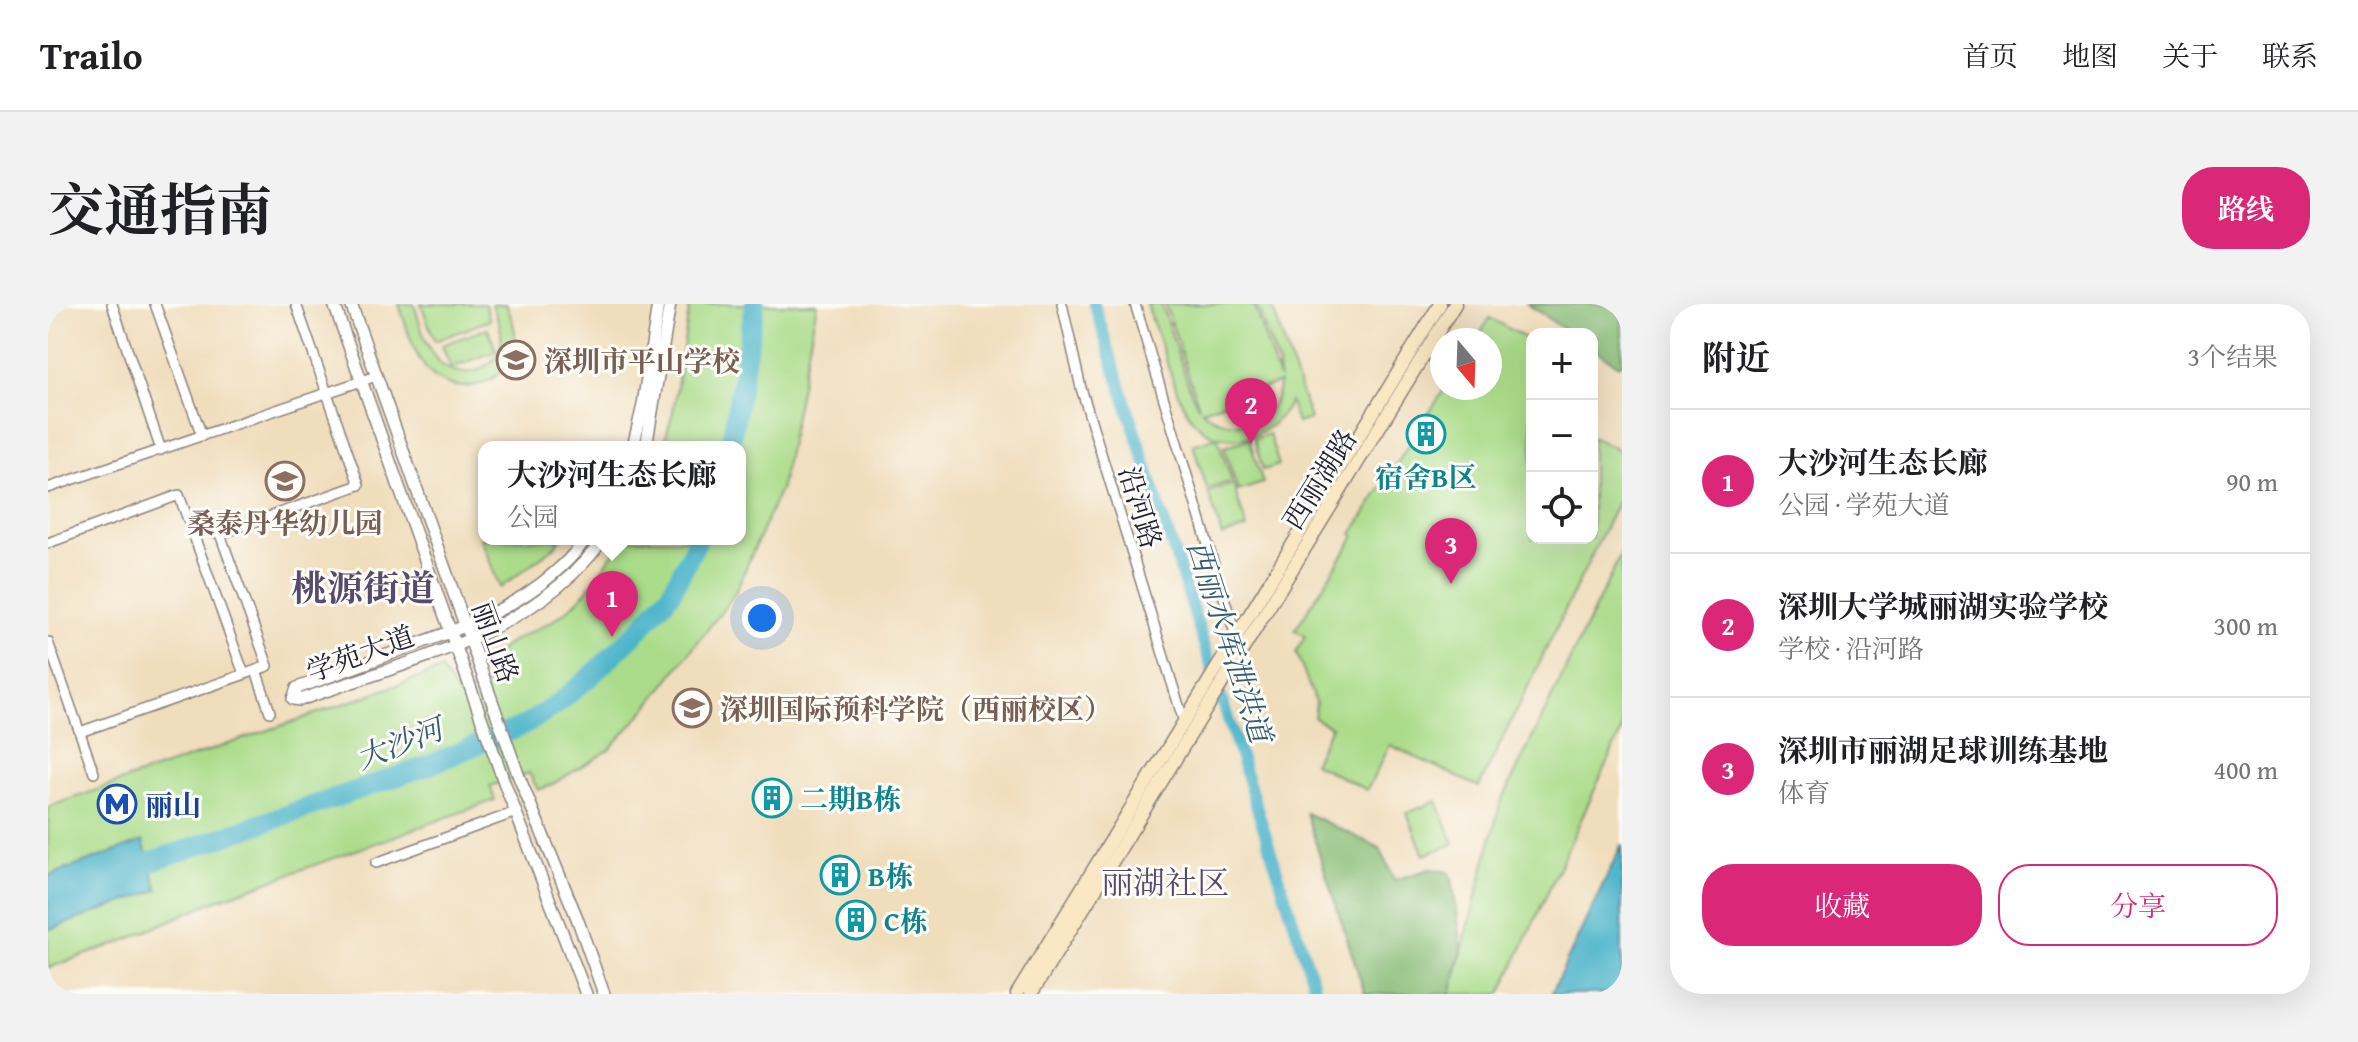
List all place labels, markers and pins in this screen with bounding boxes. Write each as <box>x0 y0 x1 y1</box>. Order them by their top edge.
school or university icon: 深圳市平山学校 <box>495 339 537 381</box>
place label: 深圳市平山学校 <box>544 340 740 381</box>
pin: 2 <box>1225 378 1277 444</box>
building icon: 宿舍B区 <box>1405 413 1447 455</box>
place label: 宿舍B区 <box>1375 456 1477 497</box>
school or university icon: 桑泰丹华幼儿园 <box>264 460 306 502</box>
place label: 桑泰丹华幼儿园 <box>187 502 383 543</box>
pin: 3 <box>1425 518 1477 584</box>
pin: 1 <box>586 571 638 637</box>
school or university icon: 深圳国际预科学院（西丽校区） <box>671 687 713 729</box>
place label: 深圳国际预科学院（西丽校区） <box>720 688 1112 729</box>
building icon: 二期B栋 <box>751 777 793 819</box>
place label: 二期B栋 <box>800 778 901 819</box>
metro station icon: 丽山 <box>96 783 138 825</box>
place label: 丽山 <box>145 784 201 825</box>
building icon: B栋 <box>819 854 861 896</box>
place label: B栋 <box>868 855 913 896</box>
building icon: C栋 <box>835 899 877 941</box>
place label: C栋 <box>884 900 928 941</box>

